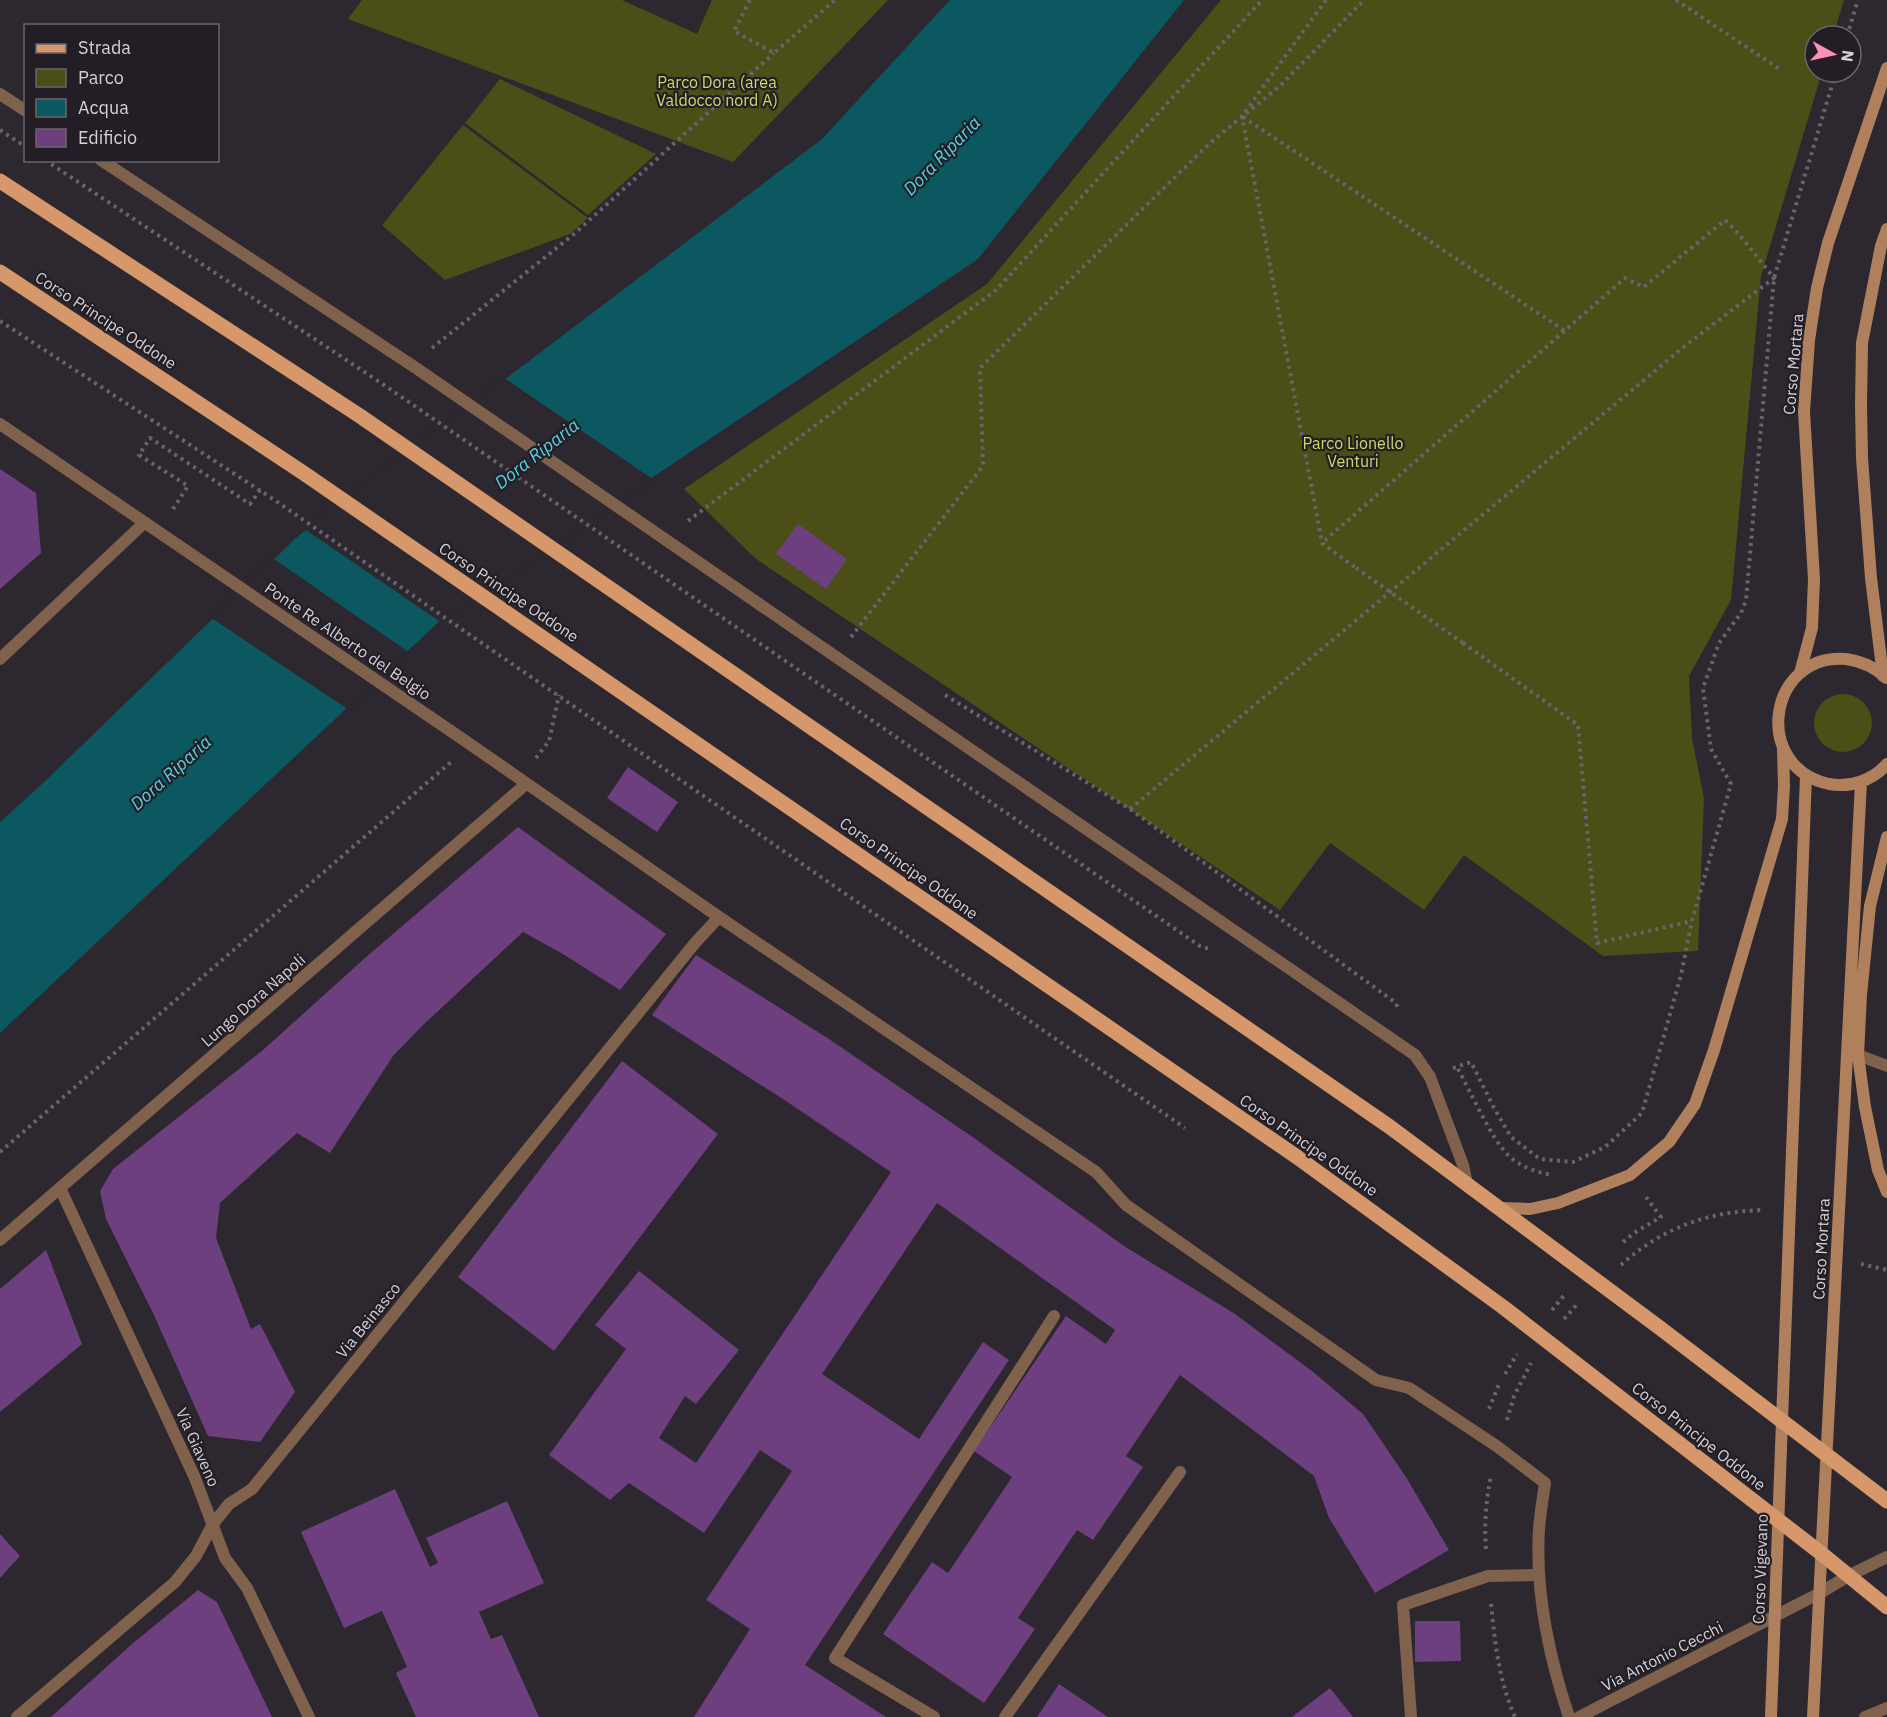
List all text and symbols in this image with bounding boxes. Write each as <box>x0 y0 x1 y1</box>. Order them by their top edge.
legend <box>24 24 219 162</box>
north arrow <box>1803 24 1863 84</box>
text: Strada <box>78 36 131 59</box>
text: N <box>1837 49 1859 63</box>
text: Parco <box>78 66 124 89</box>
park label: Parco Dora (area Valdocco nord A) <box>656 72 778 110</box>
text: Acqua <box>78 96 129 119</box>
water label: Dora Riparia <box>898 111 985 200</box>
text: Edificio <box>78 126 137 149</box>
street label: Corso Principe Oddone <box>32 267 181 373</box>
street label: Corso Mortara <box>1779 312 1807 416</box>
water label: Dora Riparia <box>490 413 584 494</box>
park label: Parco Lionello Venturi <box>1303 433 1404 471</box>
street label: Corso Principe Oddone <box>435 538 583 646</box>
street label: Ponte Re Alberto del Belgio <box>261 578 435 704</box>
water label: Dora Riparia <box>125 730 216 815</box>
street label: Corso Principe Oddone <box>836 813 982 923</box>
street label: Lungo Dora Napoli <box>197 949 309 1051</box>
street label: Corso Principe Oddone <box>1236 1090 1382 1200</box>
street label: Corso Mortara <box>1808 1197 1834 1300</box>
street label: Via Beinasco <box>331 1278 405 1362</box>
street label: Corso Principe Oddone <box>1628 1378 1770 1495</box>
street label: Via Giaveno <box>172 1404 224 1490</box>
street label: Corso Vigevano <box>1748 1513 1772 1625</box>
street label: Via Antonio Cecchi <box>1598 1617 1726 1695</box>

